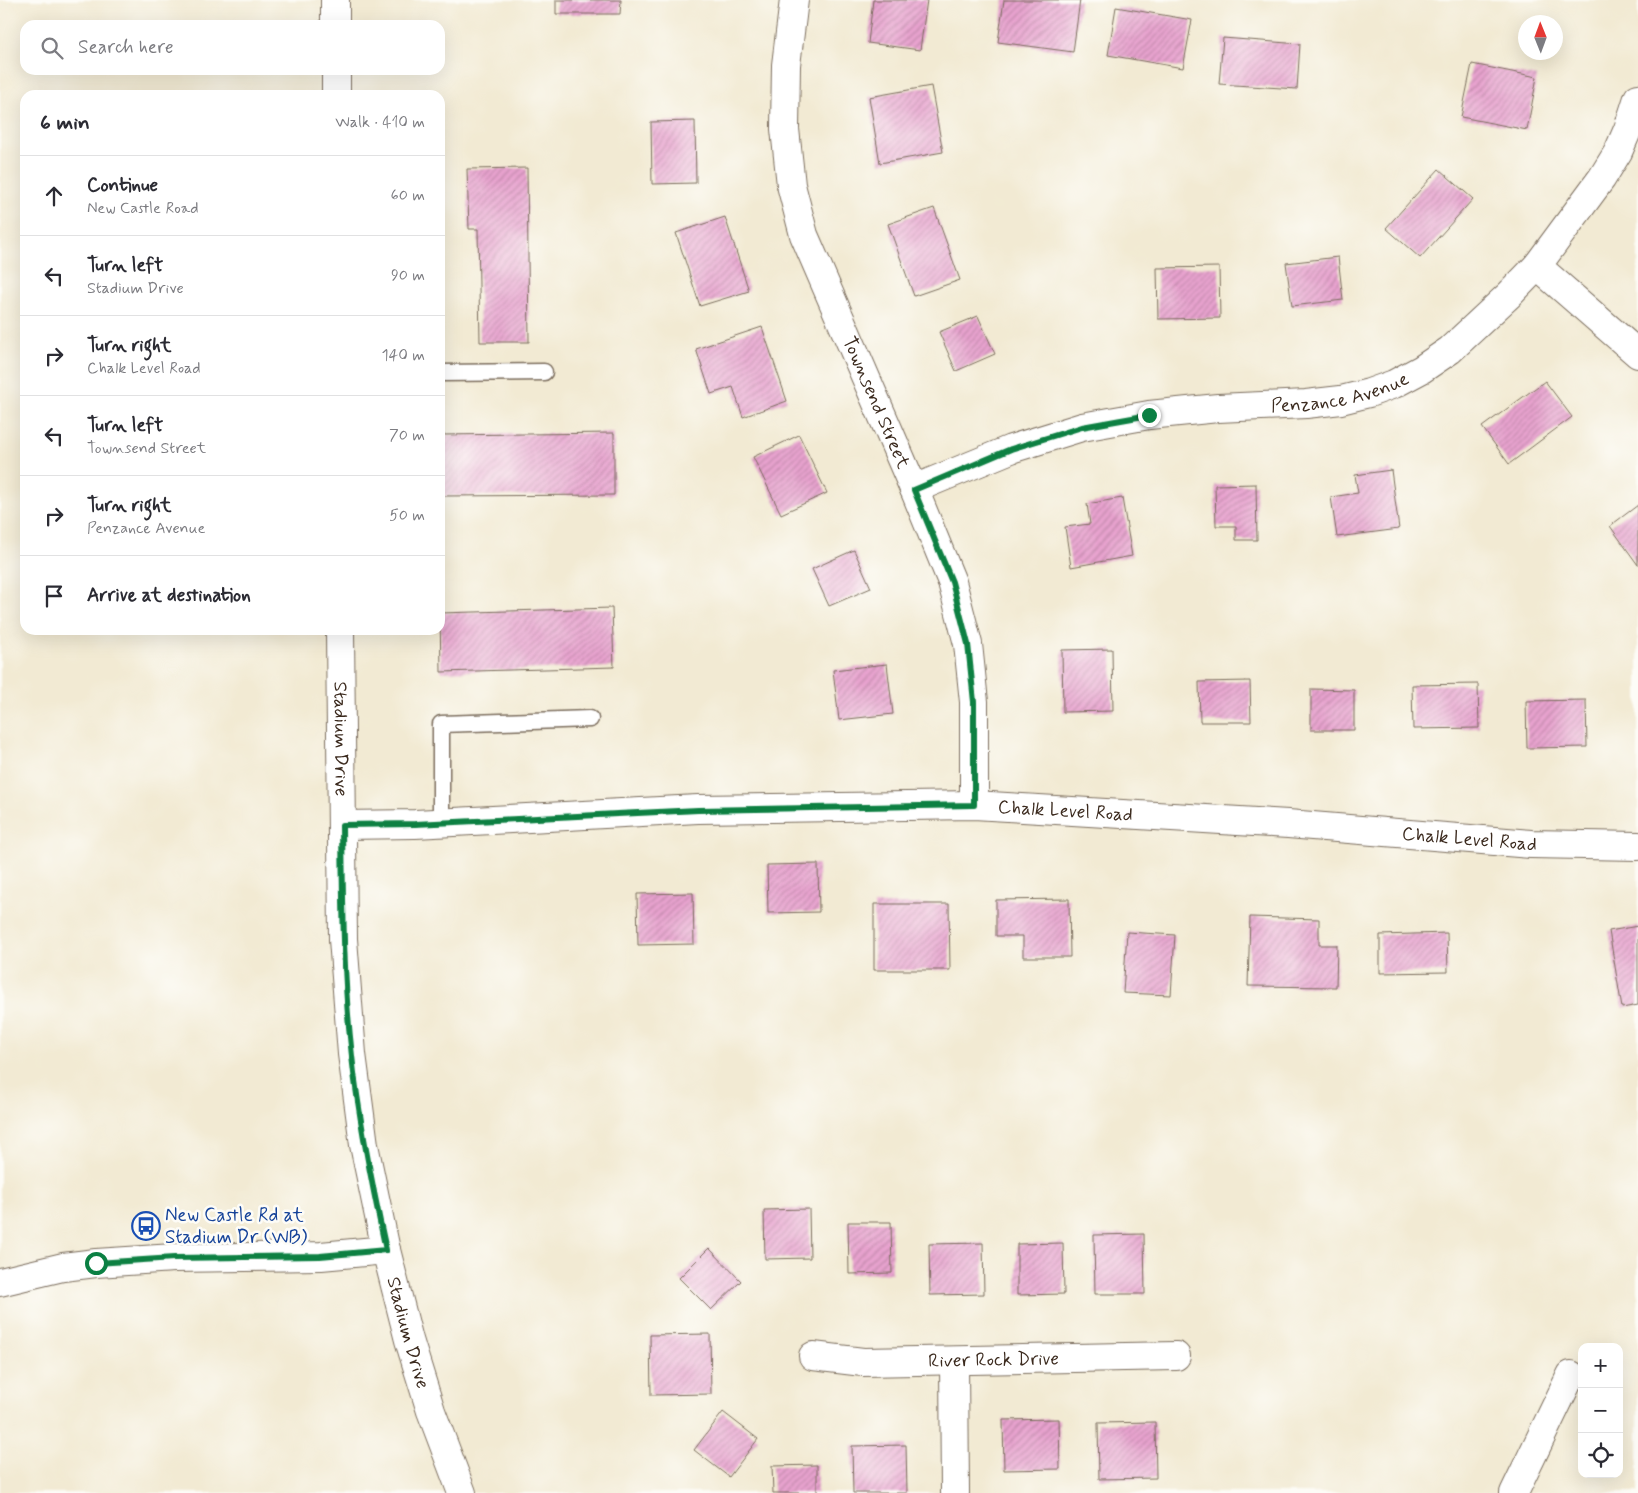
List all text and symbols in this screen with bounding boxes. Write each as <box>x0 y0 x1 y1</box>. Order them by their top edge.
north arrow <box>1518 15 1563 60</box>
search box <box>20 20 445 75</box>
icon: search <box>38 34 66 62</box>
text: Search here <box>78 35 174 60</box>
text: 6 min <box>40 109 90 137</box>
text: Walk · 410 m <box>335 112 425 133</box>
text: Continue <box>87 173 158 198</box>
icon: ahead <box>40 182 68 210</box>
text: 60 m <box>391 185 425 206</box>
text: New Castle Road <box>87 198 199 219</box>
text: Turn left <box>87 253 163 278</box>
icon: left <box>40 262 68 290</box>
text: 90 m <box>391 265 425 286</box>
text: Stadium Drive <box>87 278 184 299</box>
text: Turn right <box>87 333 171 358</box>
street label: Townsend Street <box>837 333 916 472</box>
icon: right <box>40 342 68 370</box>
text: 140 m <box>381 345 425 366</box>
text: Chalk Level Road <box>87 358 201 379</box>
street label: Penzance Avenue <box>1270 366 1413 418</box>
route end <box>1138 404 1161 427</box>
text: Turn left <box>87 413 163 438</box>
icon: left <box>40 422 68 450</box>
text: 70 m <box>389 425 425 446</box>
text: Townsend Street <box>87 438 206 459</box>
text: Turn right <box>87 493 171 518</box>
icon: right <box>40 502 68 530</box>
text: 50 m <box>389 505 425 526</box>
text: Penzance Avenue <box>87 518 205 539</box>
icon: arrive <box>40 582 68 610</box>
text: Arrive at destination <box>87 583 251 608</box>
street label: Stadium Drive <box>328 681 354 797</box>
street label: Chalk Level Road <box>997 794 1134 827</box>
street label: Chalk Level Road <box>1401 821 1537 857</box>
place label: New Castle Rd at Stadium Dr (WB) <box>165 1203 307 1250</box>
bus stop icon: New Castle Rd at Stadium Dr (WB) <box>131 1211 161 1241</box>
route start <box>85 1252 108 1275</box>
street label: Stadium Drive <box>381 1274 436 1392</box>
map controls <box>1578 1343 1623 1478</box>
button: + <box>1578 1343 1623 1388</box>
street label: River Rock Drive <box>928 1346 1059 1373</box>
button: − <box>1578 1388 1623 1433</box>
button: locate <box>1578 1433 1623 1478</box>

